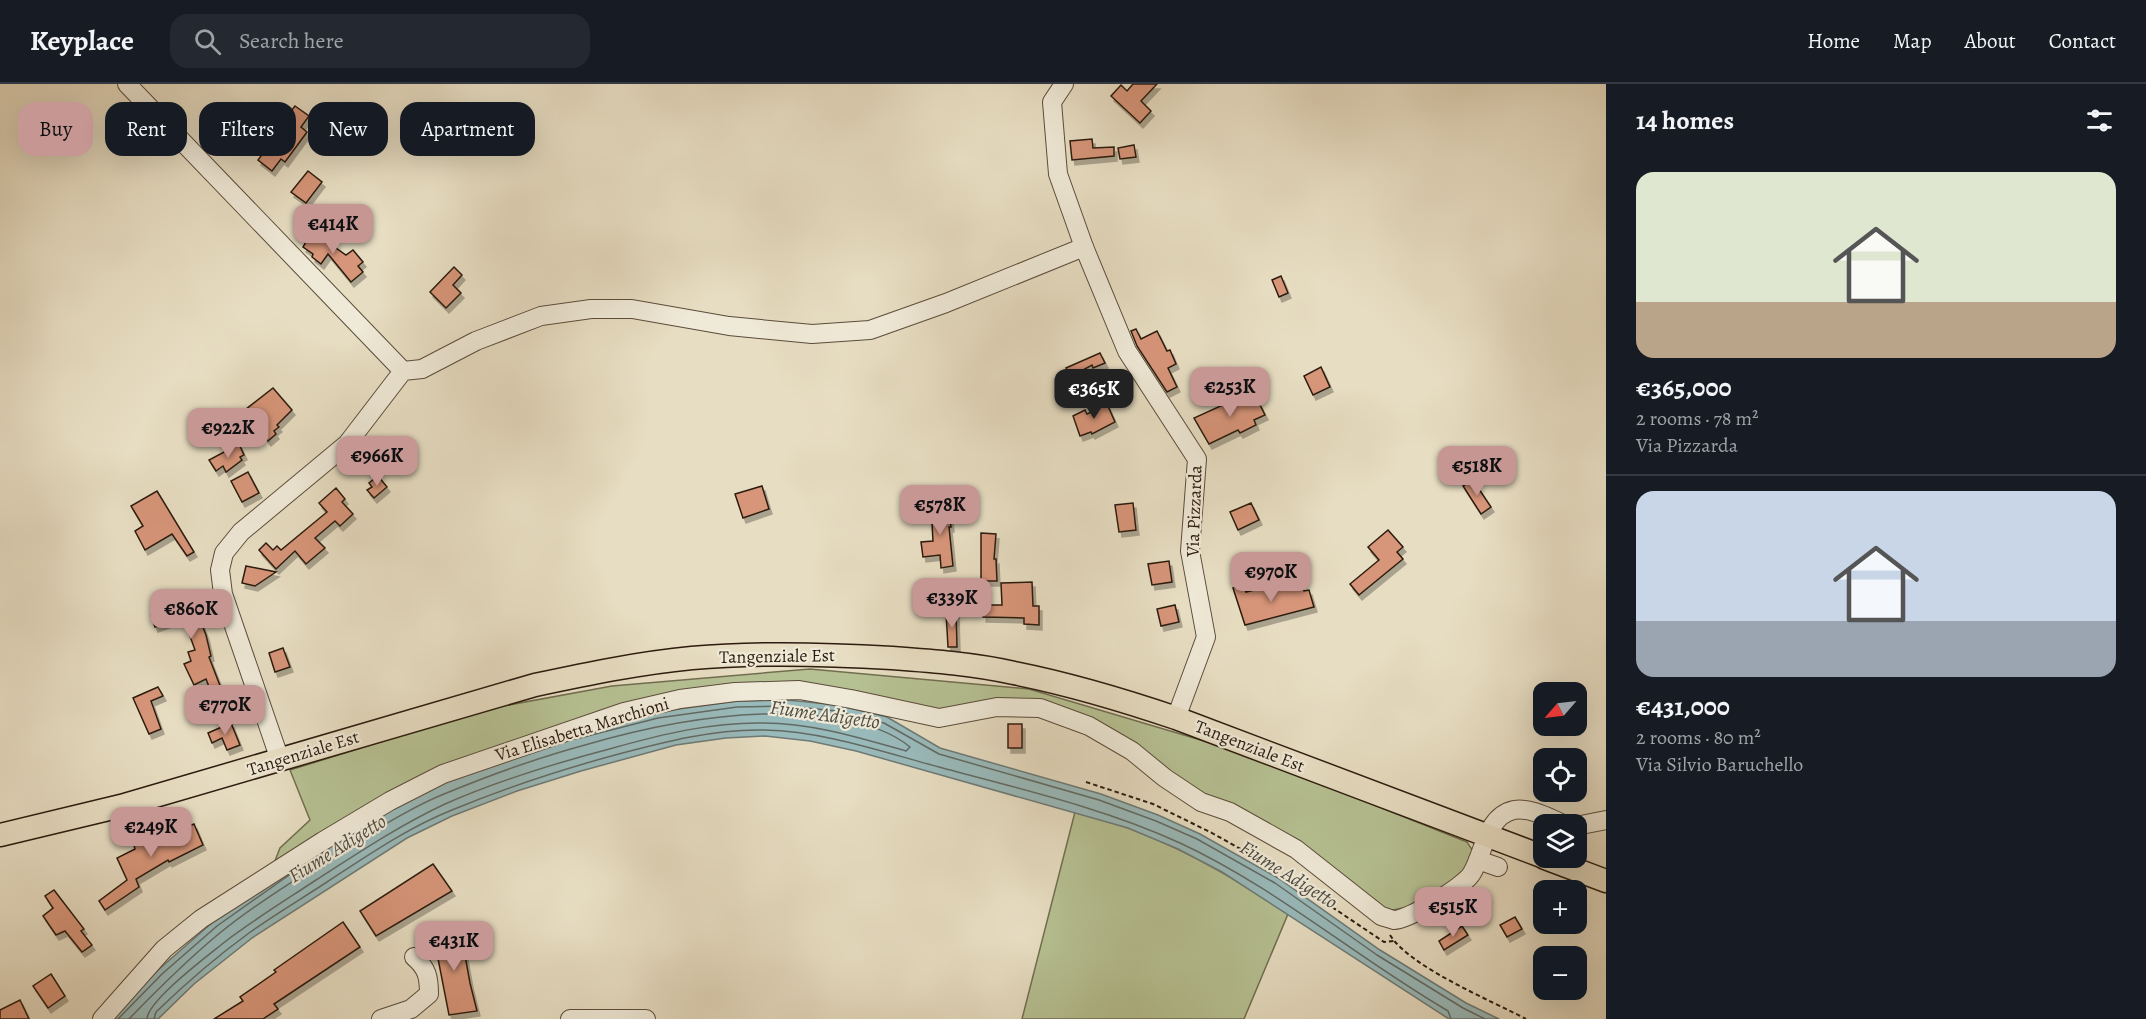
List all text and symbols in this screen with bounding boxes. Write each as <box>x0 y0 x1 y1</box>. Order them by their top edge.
search box <box>170 14 590 68</box>
text: Keyplace <box>30 22 134 60</box>
icon: search <box>191 25 224 58</box>
text: Search here <box>239 26 344 56</box>
text: Home <box>1807 27 1860 55</box>
text: Map <box>1893 27 1931 55</box>
text: About <box>1964 27 2016 55</box>
text: Contact <box>2049 27 2116 55</box>
chip: Buy <box>18 102 93 156</box>
chip: Rent <box>105 102 187 156</box>
chip: Filters <box>199 102 296 156</box>
chip: New <box>308 102 388 156</box>
chip: Apartment <box>400 102 535 156</box>
text: 14 homes <box>1636 103 1734 138</box>
icon: filters <box>2083 104 2116 137</box>
pin: €414K <box>291 204 375 255</box>
text: €414K <box>308 210 358 237</box>
icon: home <box>1822 211 1930 319</box>
pin: €253K <box>1188 367 1272 418</box>
pin: €365K <box>1052 369 1136 420</box>
text: €365,000 <box>1636 370 1732 405</box>
text: €253K <box>1204 373 1256 400</box>
text: €365K <box>1068 375 1120 402</box>
text: 2 rooms · 78 m² <box>1636 405 1759 432</box>
pin: €922K <box>186 408 270 459</box>
text: €922K <box>201 414 255 441</box>
text: Via Pizzarda <box>1636 432 1738 459</box>
pin: €966K <box>335 436 419 487</box>
text: €966K <box>351 442 403 469</box>
pin: €518K <box>1435 446 1519 497</box>
text: €518K <box>1452 452 1502 479</box>
street label: Via Pizzarda <box>1180 464 1208 558</box>
pin: €578K <box>898 485 982 536</box>
text: €578K <box>914 491 966 518</box>
icon: home <box>1822 530 1930 638</box>
pin: €970K <box>1229 552 1313 603</box>
text: €970K <box>1245 558 1297 585</box>
pin: €339K <box>910 578 994 629</box>
text: €339K <box>926 584 978 611</box>
pin: €860K <box>149 589 233 640</box>
text: €860K <box>164 595 218 622</box>
street label: Tangenziale Est <box>719 643 835 669</box>
north arrow <box>1533 682 1587 736</box>
map controls <box>1533 682 1587 1000</box>
pin: €770K <box>183 685 267 736</box>
text: €431,000 <box>1636 689 1730 724</box>
text: €770K <box>199 691 251 718</box>
street label: Via Elisabetta Marchioni <box>491 691 672 767</box>
water label: Fiume Adigetto <box>768 693 882 736</box>
street label: Tangenziale Est <box>1192 714 1308 778</box>
text: 2 rooms · 80 m² <box>1636 724 1761 751</box>
street label: Tangenziale Est <box>244 725 362 781</box>
button: locate <box>1533 748 1587 802</box>
text: Via Silvio Baruchello <box>1636 751 1803 778</box>
pin: €249K <box>109 807 193 858</box>
water label: Fiume Adigetto <box>283 808 391 889</box>
text: €249K <box>125 813 177 840</box>
button: layers <box>1533 814 1587 868</box>
water label: Fiume Adigetto <box>1235 834 1343 915</box>
button: + <box>1533 880 1587 934</box>
pin: €515K <box>1411 887 1495 938</box>
text: €515K <box>1429 893 1477 920</box>
pin: €431K <box>412 921 496 972</box>
text: €431K <box>429 927 479 954</box>
button: − <box>1533 946 1587 1000</box>

